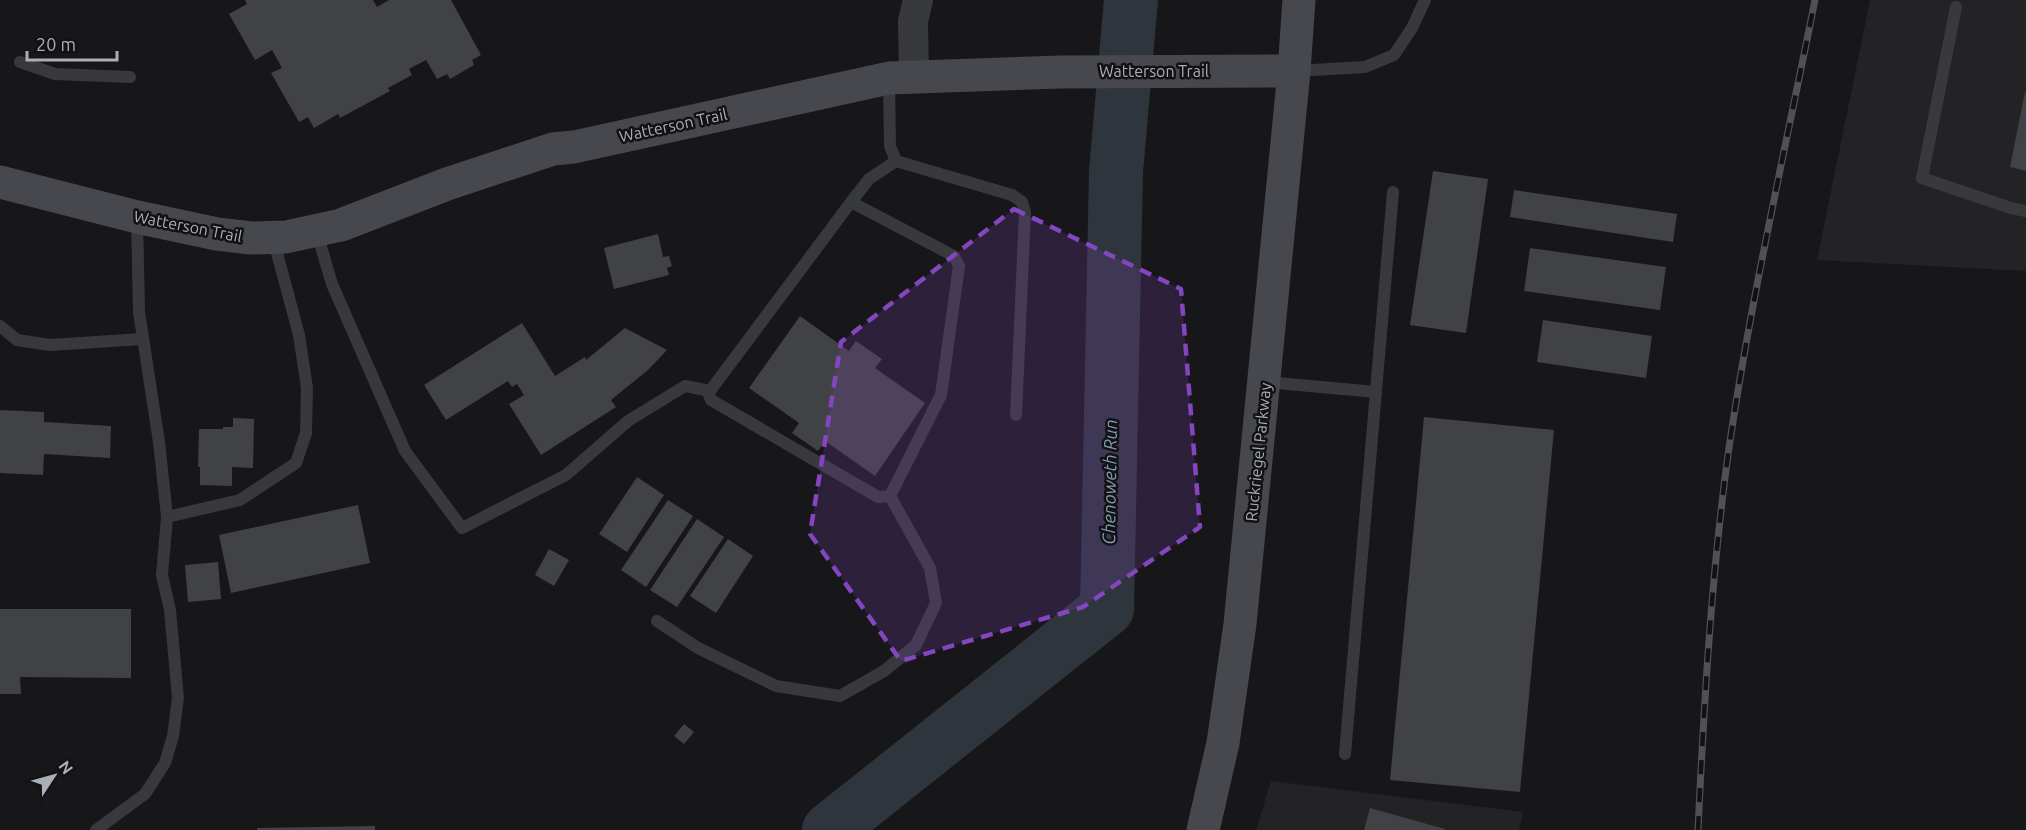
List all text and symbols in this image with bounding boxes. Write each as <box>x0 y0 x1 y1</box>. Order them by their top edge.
scale bar <box>27 24 117 62</box>
text: 20 m <box>36 34 76 54</box>
street label: Watterson Trail <box>1099 62 1209 80</box>
street label: Watterson Trail <box>617 105 729 145</box>
street label: Watterson Trail <box>132 207 244 245</box>
street label: Ruckriegel Parkway <box>1242 381 1274 522</box>
water label: Chenoweth Run <box>1098 419 1120 545</box>
north arrow <box>24 746 84 806</box>
text: N <box>55 757 77 777</box>

